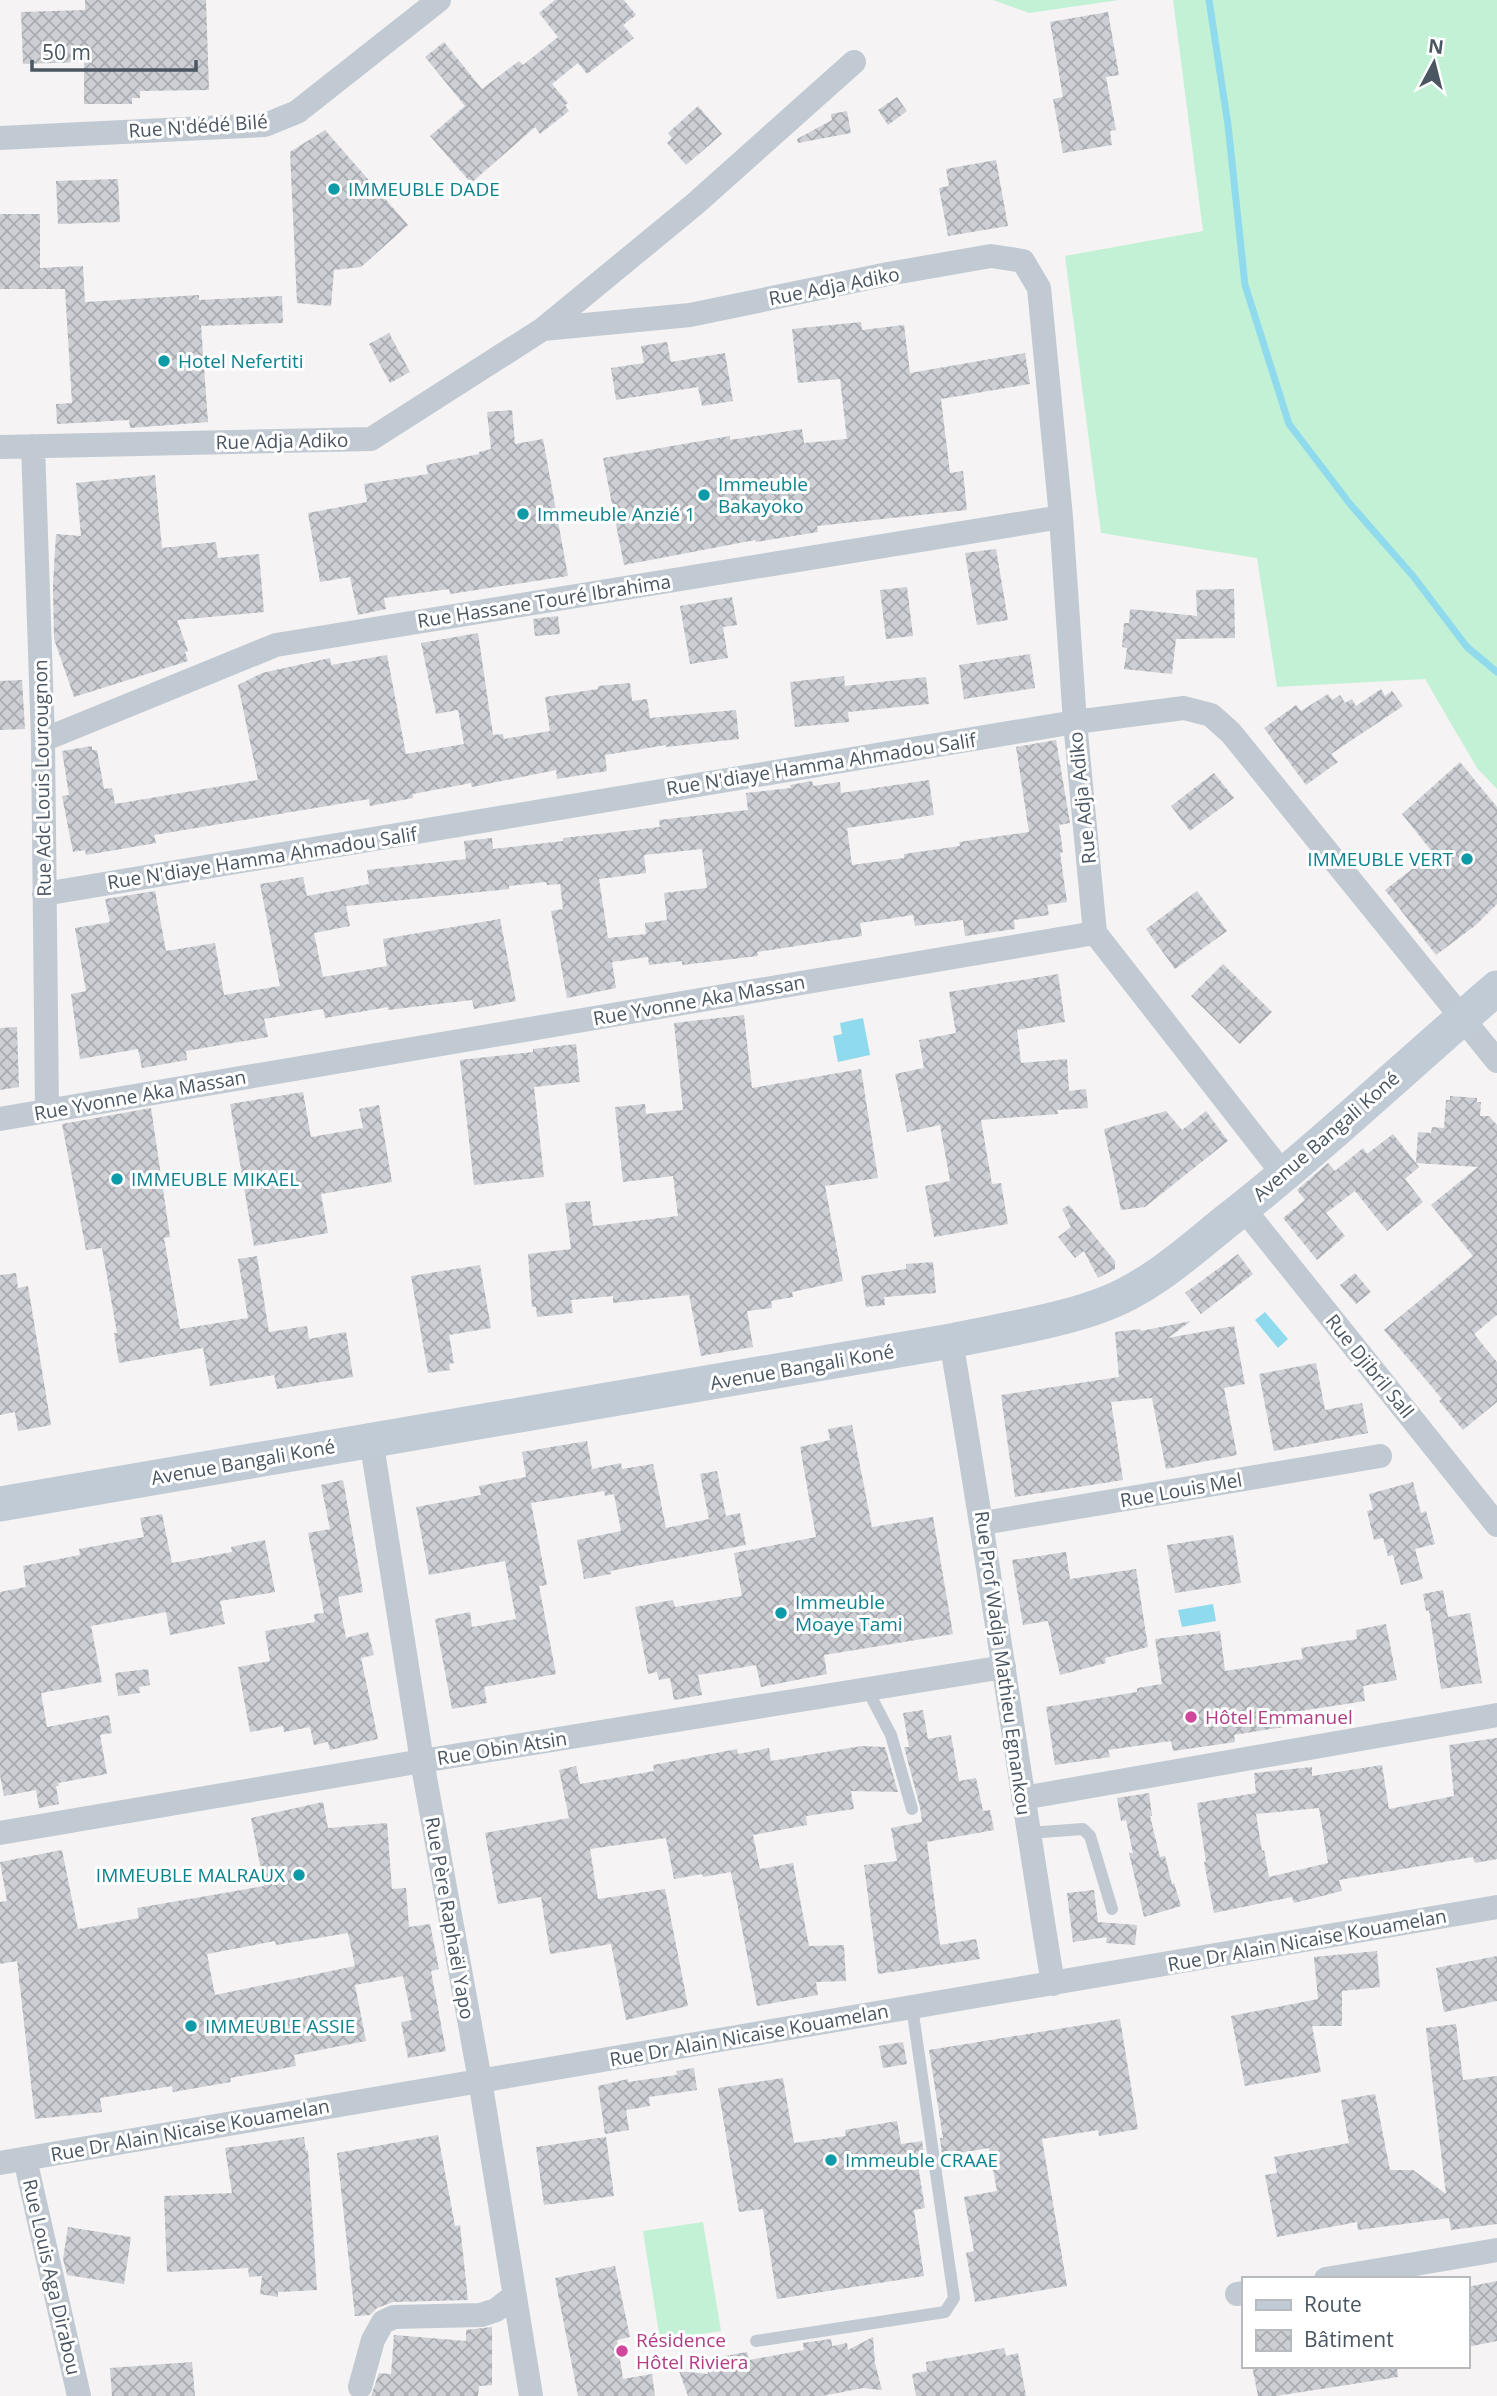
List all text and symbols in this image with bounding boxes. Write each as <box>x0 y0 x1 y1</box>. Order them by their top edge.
scale bar <box>32 28 196 72</box>
north arrow <box>1399 28 1469 98</box>
text: N <box>1427 32 1445 60</box>
text: 50 m <box>42 38 91 66</box>
street label: Rue N'dédé Bilé <box>128 108 268 144</box>
place label: IMMEUBLE DADE <box>348 176 500 202</box>
marker: IMMEUBLE DADE <box>326 181 342 197</box>
street label: Rue Adja Adiko <box>766 261 902 311</box>
place label: Hotel Nefertiti <box>178 348 304 374</box>
marker: Hotel Nefertiti <box>156 353 172 369</box>
street label: Rue Adja Adiko <box>215 427 349 455</box>
place label: Immeuble Bakayoko <box>718 471 808 519</box>
marker: Immeuble Bakayoko <box>696 487 712 503</box>
place label: Immeuble Anzié 1 <box>537 501 696 527</box>
marker: Immeuble Anzié 1 <box>515 506 531 522</box>
street label: Rue Hassane Touré Ibrahima <box>415 568 673 634</box>
street label: Rue Adc Louis Lourougnon <box>27 659 57 897</box>
street label: Rue N'diaye Hamma Ahmadou Salif <box>664 726 979 801</box>
street label: Rue Adja Adiko <box>1062 731 1102 865</box>
street label: Rue N'diaye Hamma Ahmadou Salif <box>105 820 420 895</box>
place label: IMMEUBLE VERT <box>1307 846 1454 872</box>
marker: IMMEUBLE VERT <box>1459 851 1475 867</box>
street label: Rue Yvonne Aka Massan <box>591 969 807 1031</box>
street label: Rue Yvonne Aka Massan <box>32 1064 248 1126</box>
street label: Avenue Bangali Koné <box>1247 1065 1405 1207</box>
place label: IMMEUBLE MIKAEL <box>131 1166 299 1192</box>
marker: IMMEUBLE MIKAEL <box>109 1171 125 1187</box>
street label: Rue Djibril Sall <box>1320 1309 1420 1423</box>
street label: Avenue Bangali Koné <box>708 1338 896 1396</box>
street label: Avenue Bangali Koné <box>149 1433 337 1491</box>
street label: Rue Louis Mel <box>1118 1466 1244 1514</box>
street label: Rue Prof Wadja Mathieu Egnankou <box>969 1509 1037 1817</box>
place label: Immeuble Moaye Tami <box>795 1589 903 1637</box>
marker: Immeuble Moaye Tami <box>773 1605 789 1621</box>
place label: Hôtel Emmanuel <box>1205 1704 1353 1730</box>
marker: Hôtel Emmanuel <box>1183 1709 1199 1725</box>
street label: Rue Obin Atsin <box>435 1725 569 1771</box>
street label: Rue Père Raphaël Yapo <box>419 1815 481 2021</box>
place label: IMMEUBLE MALRAUX <box>96 1862 285 1888</box>
marker: IMMEUBLE MALRAUX <box>291 1867 307 1883</box>
street label: Rue Dr Alain Nicaise Kouamelan <box>1165 1903 1449 1977</box>
street label: Rue Dr Alain Nicaise Kouamelan <box>607 1998 891 2072</box>
place label: IMMEUBLE ASSIE <box>205 2013 355 2039</box>
marker: IMMEUBLE ASSIE <box>183 2018 199 2034</box>
street label: Rue Dr Alain Nicaise Kouamelan <box>48 2093 332 2167</box>
place label: Immeuble CRAAE <box>845 2147 998 2173</box>
marker: Immeuble CRAAE <box>823 2152 839 2168</box>
street label: Rue Louis Aga Dirabou <box>17 2177 87 2377</box>
legend <box>1242 2277 1469 2368</box>
text: Route <box>1304 2290 1362 2318</box>
text: Bâtiment <box>1304 2325 1394 2353</box>
place label: Résidence Hôtel Riviera <box>636 2327 748 2375</box>
marker: Résidence Hôtel Riviera <box>614 2343 630 2359</box>

